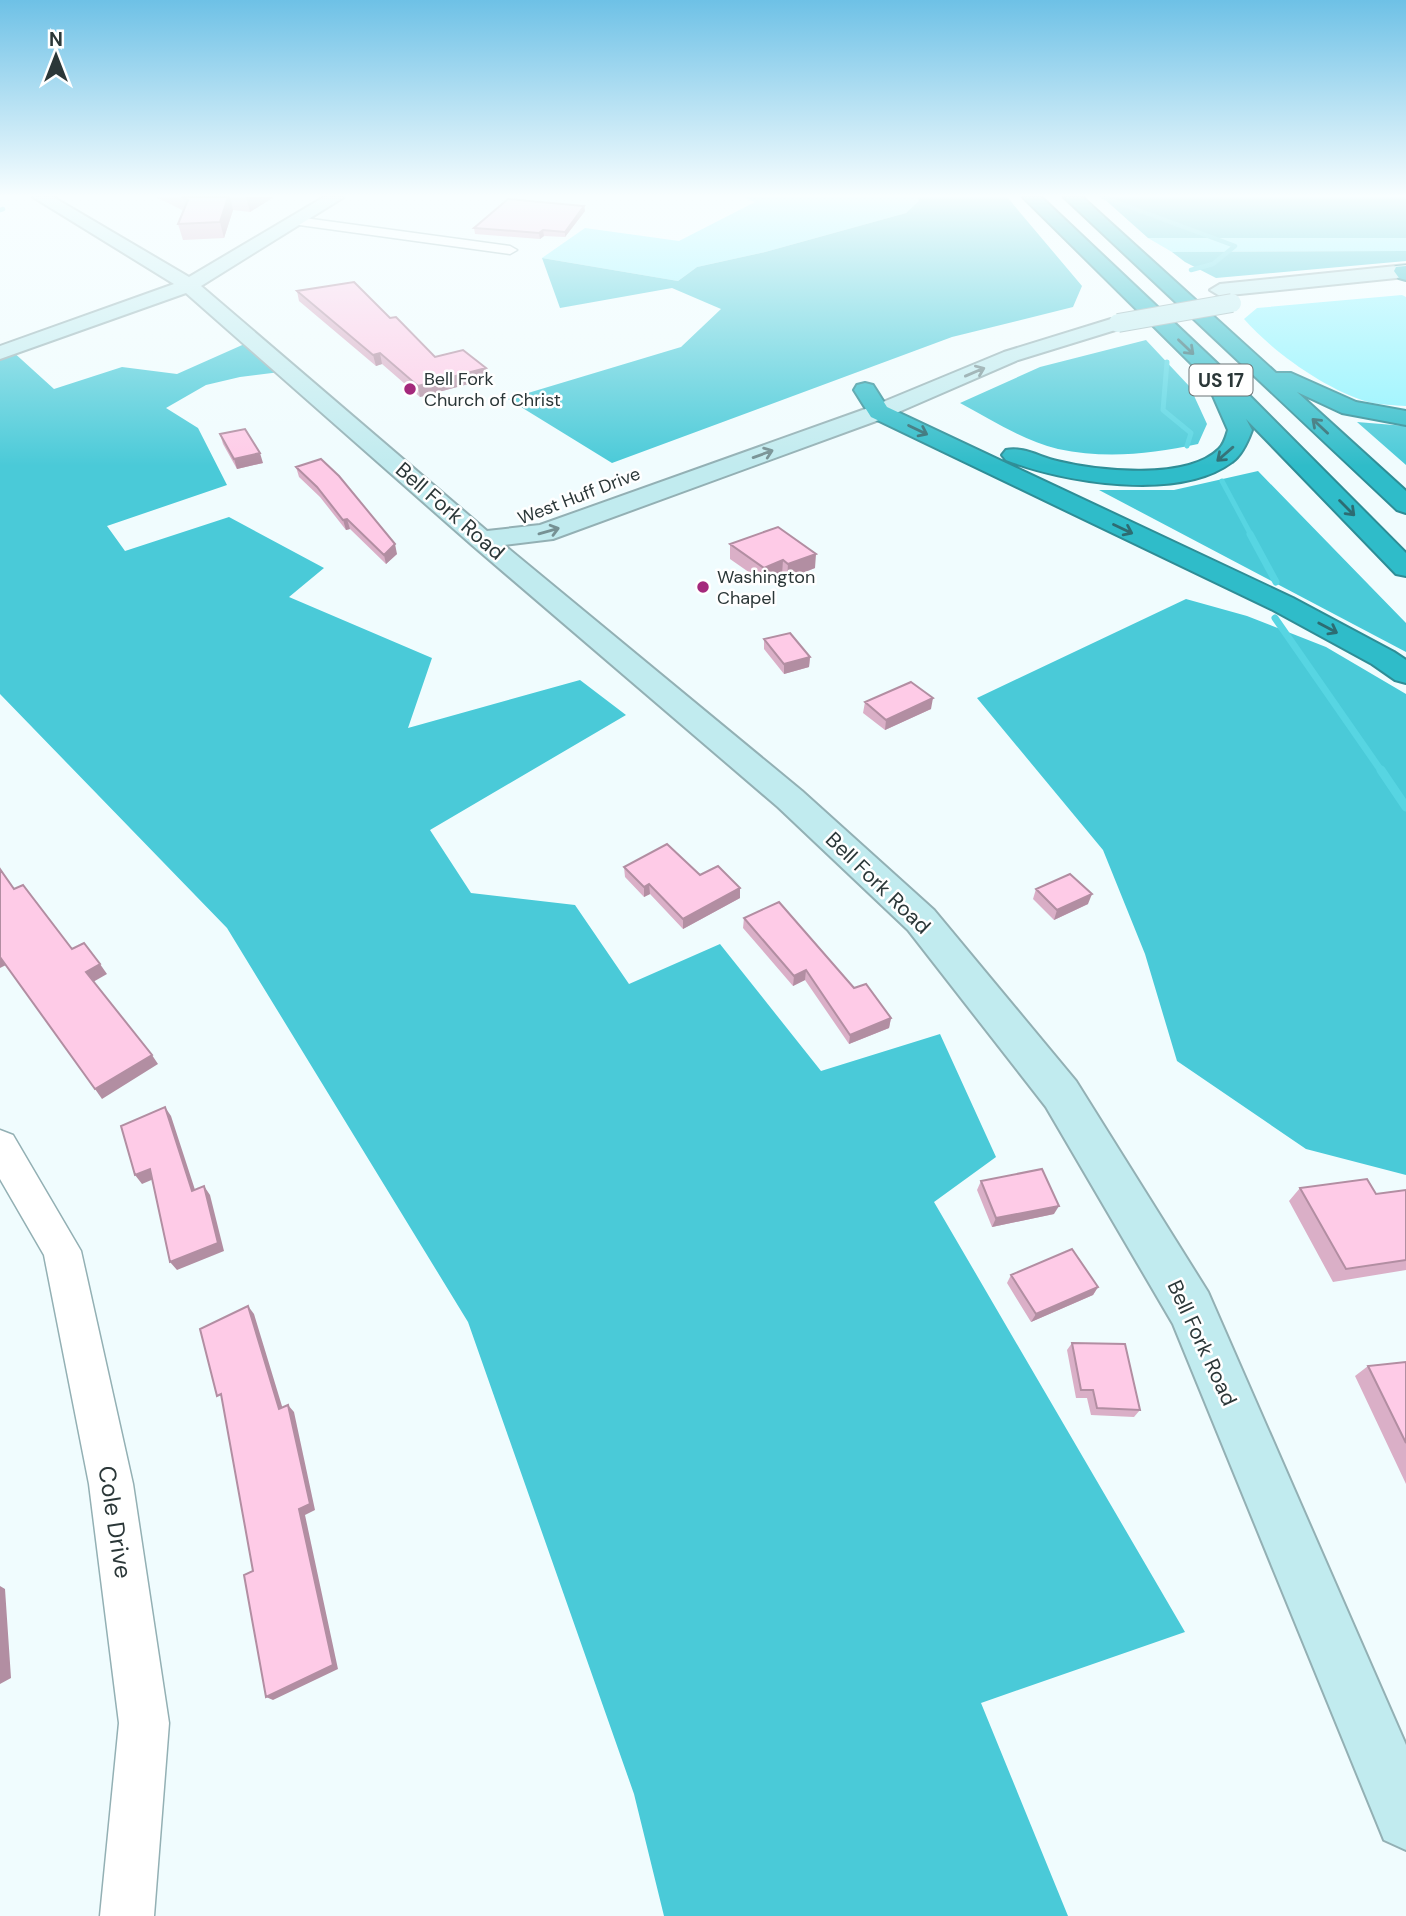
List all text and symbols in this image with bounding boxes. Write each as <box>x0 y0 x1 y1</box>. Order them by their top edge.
north arrow <box>21 21 91 91</box>
text: N <box>49 27 63 52</box>
one-way arrow <box>1178 338 1195 355</box>
one-way arrow <box>964 364 985 377</box>
road number: US 17 <box>1190 364 1252 396</box>
place label: Bell Fork Church of Christ <box>424 367 561 412</box>
marker: Bell Fork Church of Christ <box>402 381 418 397</box>
one-way arrow <box>1311 418 1329 434</box>
one-way arrow <box>907 424 928 438</box>
one-way arrow <box>1216 446 1234 462</box>
one-way arrow <box>751 447 773 459</box>
street label: Bell Fork Road <box>390 456 510 566</box>
street label: West Huff Drive <box>514 462 644 530</box>
one-way arrow <box>1338 499 1355 516</box>
one-way arrow <box>1112 522 1133 536</box>
one-way arrow <box>538 523 560 536</box>
place label: Washington Chapel <box>717 565 815 610</box>
marker: Washington Chapel <box>695 579 711 595</box>
one-way arrow <box>1317 621 1337 635</box>
street label: Bell Fork Road <box>819 826 937 940</box>
street label: Bell Fork Road <box>1161 1276 1243 1410</box>
street label: Cole Drive <box>91 1463 140 1580</box>

